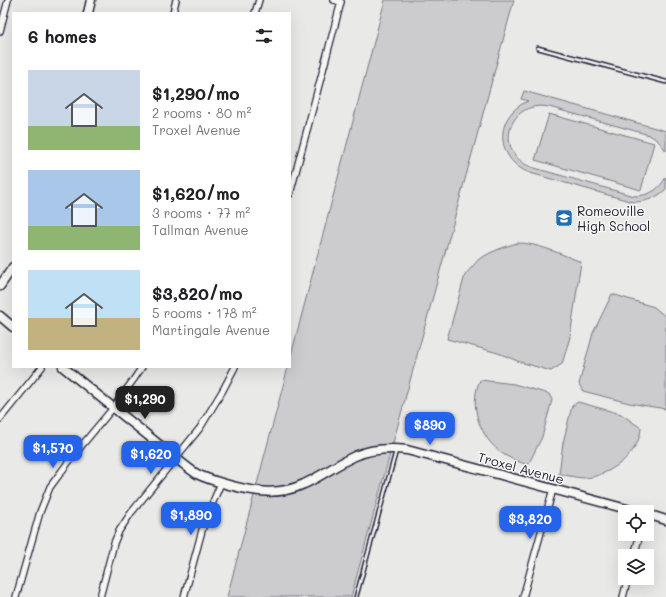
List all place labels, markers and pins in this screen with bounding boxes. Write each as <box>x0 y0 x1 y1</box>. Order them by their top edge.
place label: Romeoville High School <box>577 202 650 234</box>
school or university icon: Romeoville High School <box>554 208 574 228</box>
pin: $1,290 <box>112 386 178 420</box>
pin: $890 <box>406 412 454 446</box>
pin: $1,570 <box>20 435 86 469</box>
pin: $1,620 <box>118 441 184 475</box>
pin: $1,890 <box>158 502 224 536</box>
pin: $3,820 <box>497 506 563 540</box>

